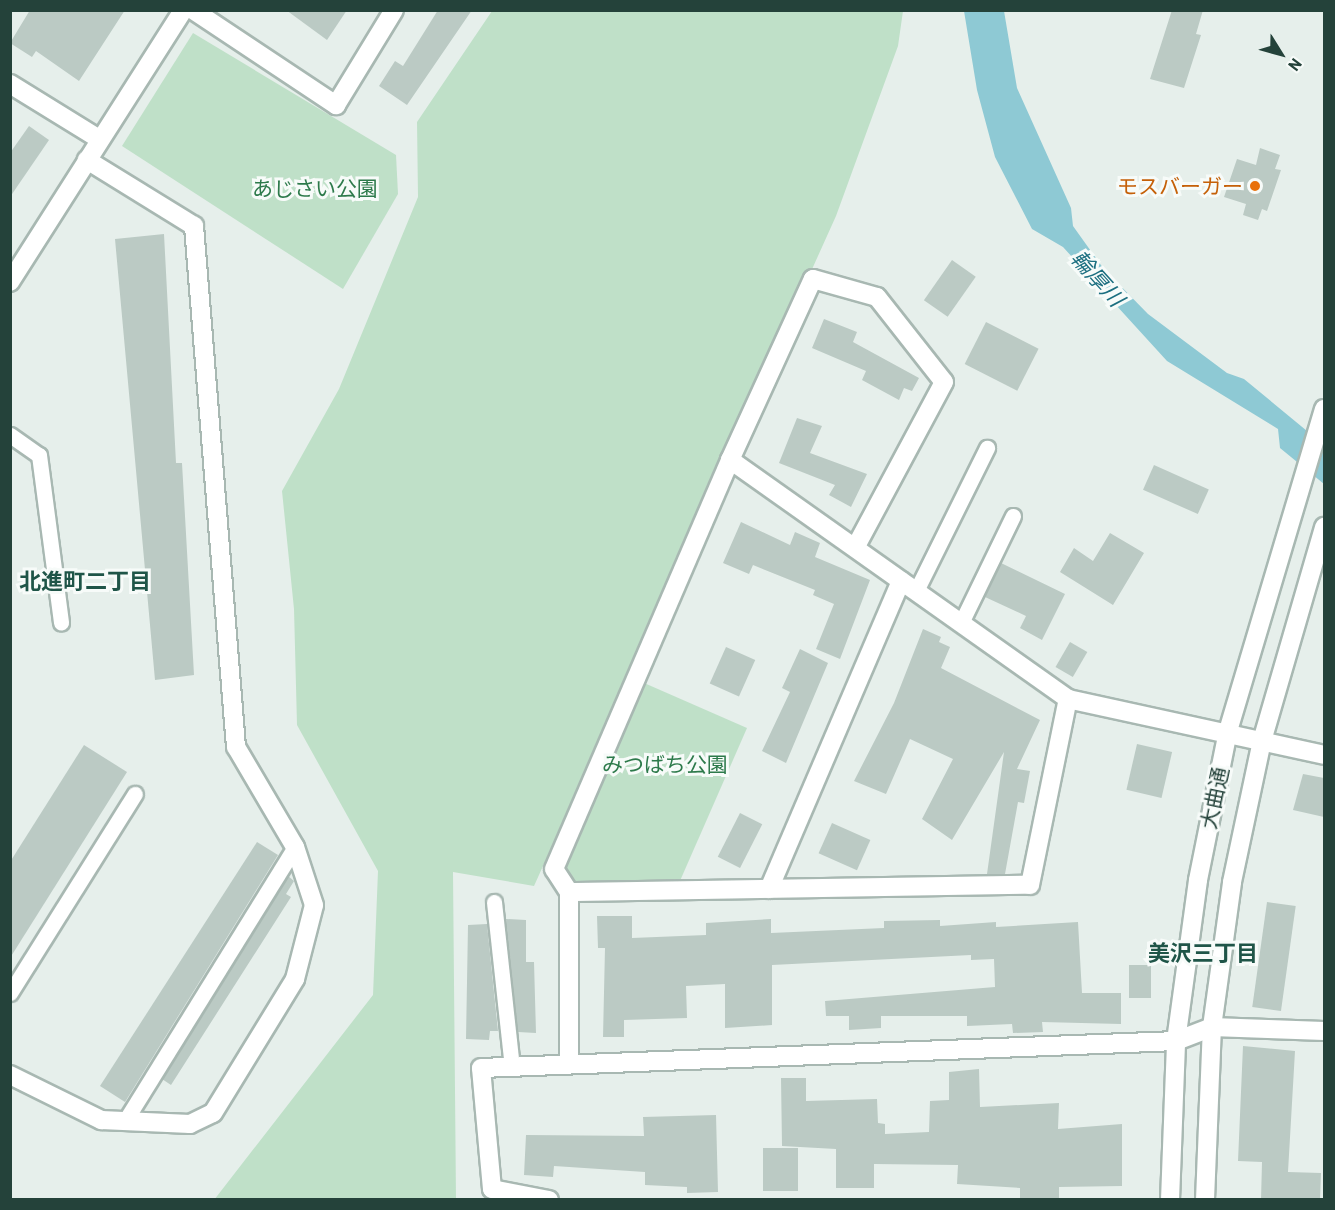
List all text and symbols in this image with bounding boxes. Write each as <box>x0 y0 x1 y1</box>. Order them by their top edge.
north arrow <box>1251 24 1311 84</box>
text: N <box>1285 55 1307 75</box>
place label: モスバーガー <box>1117 173 1243 199</box>
park label: あじさい公園 <box>252 175 378 201</box>
marker: モスバーガー <box>1248 179 1262 193</box>
water label: 輪厚川 <box>1066 245 1130 311</box>
district label: 北進町二丁目 <box>19 568 151 594</box>
park label: みつばち公園 <box>602 751 728 777</box>
street label: 大曲通 <box>1195 765 1233 831</box>
district label: 美沢三丁目 <box>1148 940 1258 966</box>

